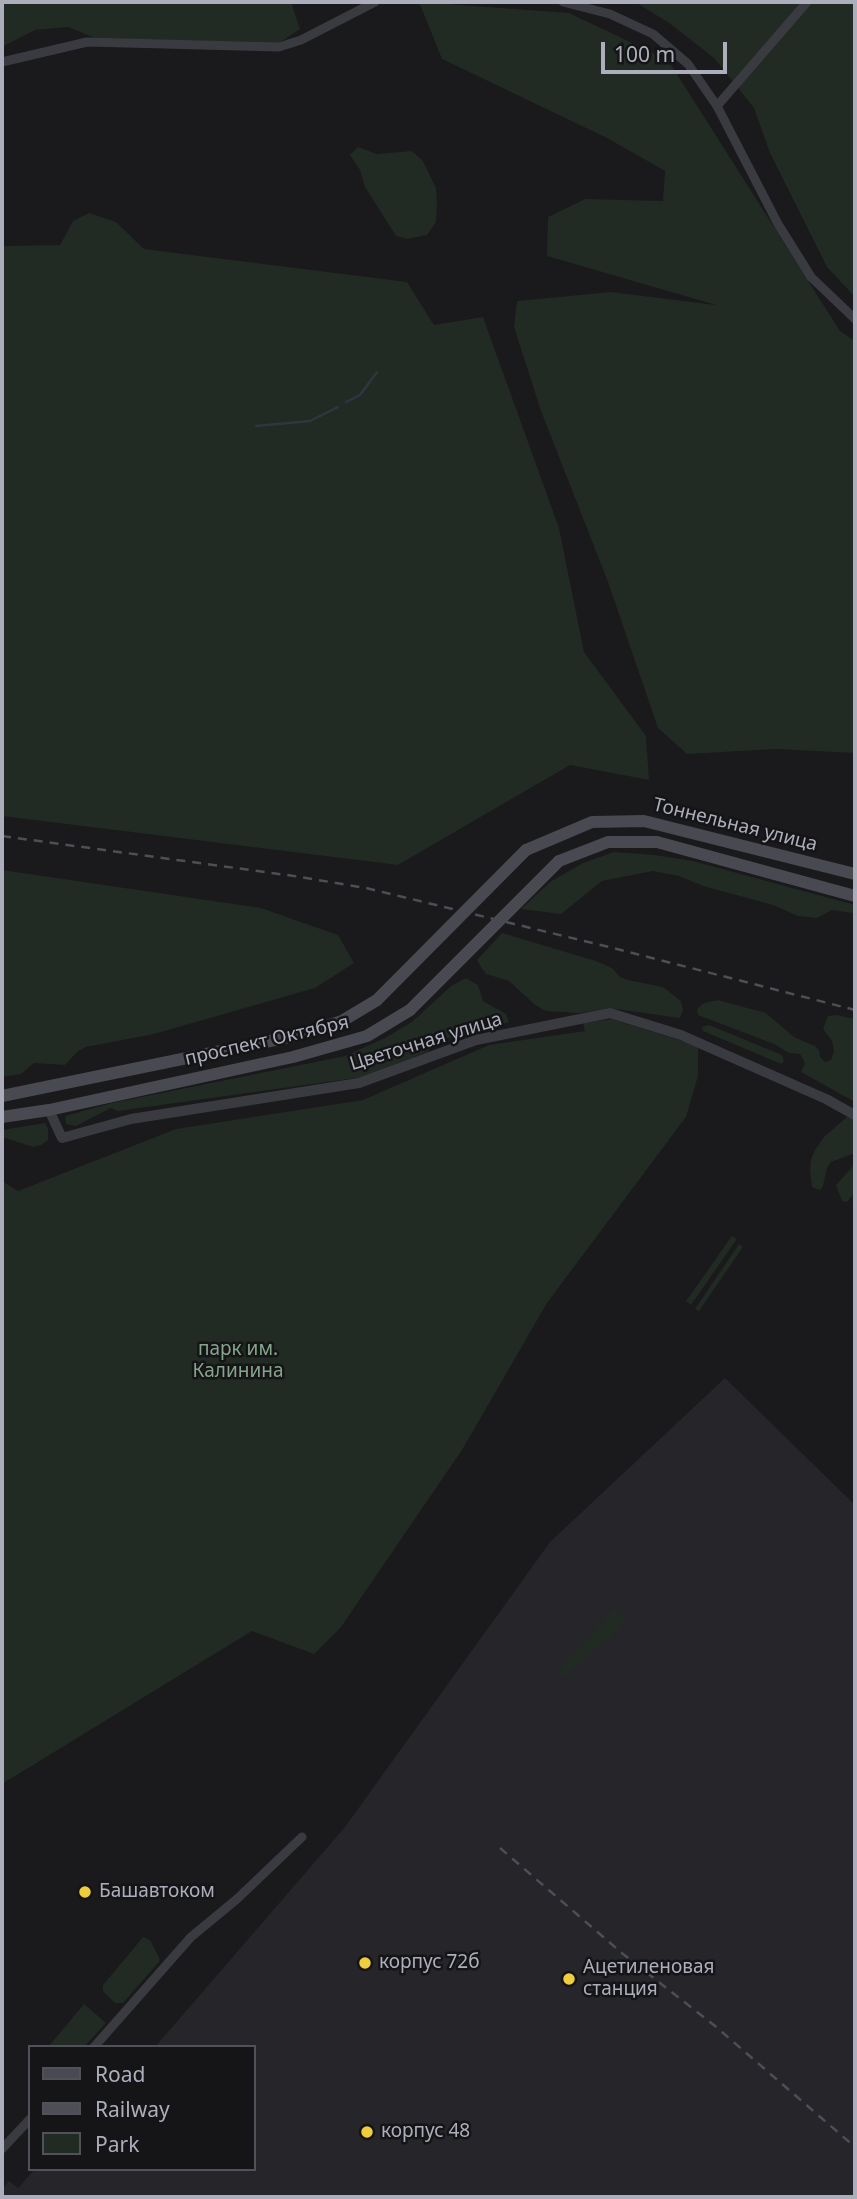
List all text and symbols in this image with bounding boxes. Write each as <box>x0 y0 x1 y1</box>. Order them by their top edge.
scale bar <box>605 28 731 72</box>
text: 100 m <box>614 40 675 68</box>
street label: Тоннельная улица <box>651 794 819 856</box>
street label: Цветочная улица <box>347 1008 505 1076</box>
street label: проспект Октября <box>183 1011 351 1071</box>
park label: парк им. Калинина <box>193 1339 283 1383</box>
place label: Башавтоком <box>99 1881 215 1903</box>
marker: Башавтоком <box>77 1884 93 1900</box>
place label: корпус 72б <box>379 1952 480 1974</box>
marker: корпус 72б <box>357 1955 373 1971</box>
place label: Ацетиленовая станция <box>583 1957 714 2001</box>
marker: Ацетиленовая станция <box>561 1971 577 1987</box>
legend <box>28 2045 256 2171</box>
text: Road <box>95 2060 145 2088</box>
text: Railway <box>95 2095 170 2123</box>
place label: корпус 48 <box>381 2121 470 2143</box>
marker: корпус 48 <box>359 2124 375 2140</box>
text: Park <box>95 2130 139 2158</box>

